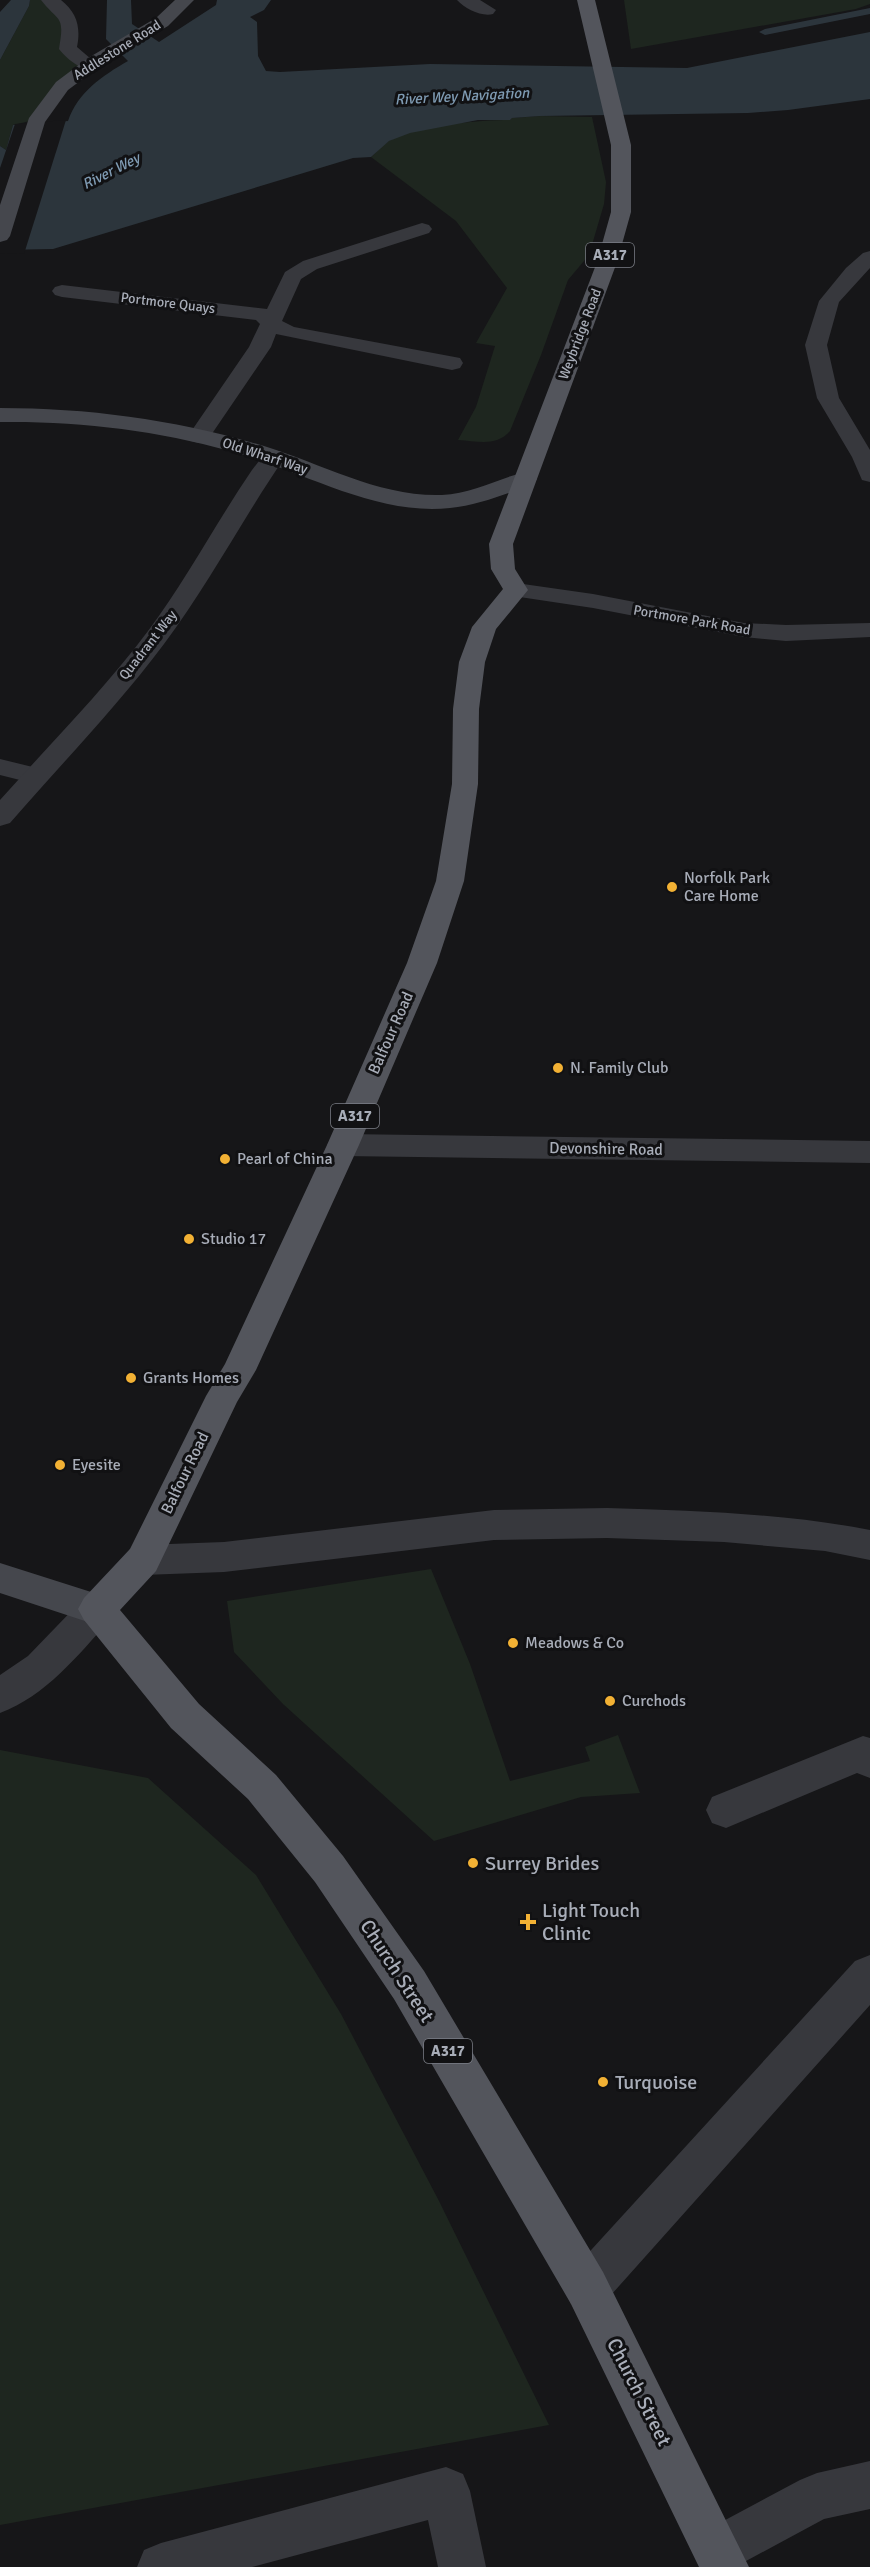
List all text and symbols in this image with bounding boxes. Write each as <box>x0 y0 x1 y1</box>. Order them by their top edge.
street label: Addlestone Road <box>70 16 164 84</box>
water label: River Wey Navigation <box>394 83 531 109</box>
water label: River Wey <box>79 148 145 193</box>
road number: A317 <box>586 243 634 267</box>
street label: Weybridge Road <box>555 286 605 382</box>
street label: Portmore Quays <box>120 289 216 317</box>
street label: Old Wharf Way <box>220 434 310 478</box>
street label: Portmore Park Road <box>632 601 752 639</box>
street label: Quadrant Way <box>115 606 181 683</box>
place label: Norfolk Park Care Home <box>684 868 770 906</box>
marker: Norfolk Park Care Home <box>665 880 679 894</box>
street label: Balfour Road <box>364 989 418 1077</box>
place label: N. Family Club <box>570 1058 668 1078</box>
marker: N. Family Club <box>551 1061 565 1075</box>
road number: A317 <box>331 1104 379 1128</box>
street label: Devonshire Road <box>549 1138 663 1160</box>
place label: Pearl of China <box>237 1149 333 1169</box>
marker: Pearl of China <box>218 1152 232 1166</box>
place label: Studio 17 <box>201 1229 266 1249</box>
marker: Studio 17 <box>182 1232 196 1246</box>
place label: Grants Homes <box>143 1368 239 1388</box>
marker: Grants Homes <box>124 1371 138 1385</box>
street label: Balfour Road <box>157 1429 213 1517</box>
place label: Eyesite <box>72 1455 121 1475</box>
marker: Eyesite <box>53 1458 67 1472</box>
place label: Meadows & Co <box>525 1633 624 1653</box>
marker: Meadows & Co <box>506 1636 520 1650</box>
place label: Curchods <box>622 1691 686 1711</box>
marker: Curchods <box>603 1694 617 1708</box>
place label: Surrey Brides <box>485 1851 599 1876</box>
marker: Surrey Brides <box>466 1856 480 1870</box>
place label: Light Touch Clinic <box>542 1898 640 1946</box>
marker: Light Touch Clinic <box>519 1913 537 1931</box>
street label: Church Street <box>354 1915 440 2027</box>
road number: A317 <box>424 2039 472 2063</box>
place label: Turquoise <box>615 2070 697 2095</box>
marker: Turquoise <box>596 2075 610 2089</box>
street label: Church Street <box>601 2334 677 2450</box>

